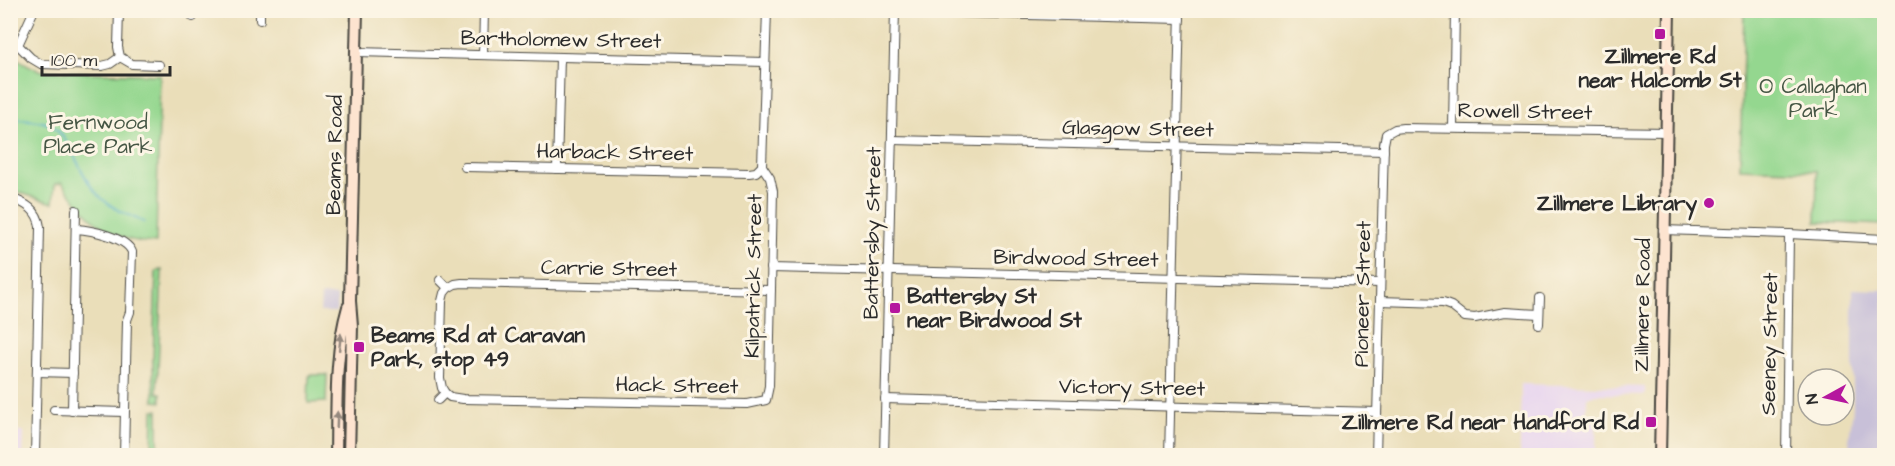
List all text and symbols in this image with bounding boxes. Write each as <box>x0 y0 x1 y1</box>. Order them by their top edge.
street label: Bartholomew Street <box>460 23 662 56</box>
marker: Zillmere Rd near Halcomb St <box>1653 27 1667 41</box>
scale bar <box>42 39 170 77</box>
place label: Zillmere Rd near Halcomb St <box>1579 42 1742 95</box>
text: 100 m <box>51 48 97 73</box>
park label: O Callaghan Park <box>1759 72 1867 125</box>
street label: Beams Road <box>319 94 350 216</box>
street label: Rowell Street <box>1457 96 1593 127</box>
park label: Fernwood Place Park <box>44 108 153 161</box>
street label: Glasgow Street <box>1062 113 1215 146</box>
street label: Harback Street <box>536 137 694 168</box>
street label: Battersby Street <box>856 146 891 320</box>
place label: Zillmere Library <box>1537 189 1697 221</box>
street label: Kilpatrick Street <box>738 193 770 358</box>
marker: Zillmere Library <box>1702 196 1716 210</box>
street label: Pioneer Street <box>1347 220 1378 367</box>
street label: Zillmere Road <box>1627 238 1658 372</box>
street label: Birdwood Street <box>993 243 1159 274</box>
street label: Carrie Street <box>541 253 678 284</box>
street label: Seeney Street <box>1754 272 1787 416</box>
place label: Battersby St near Birdwood St <box>907 282 1082 335</box>
marker: Battersby St near Birdwood St <box>888 301 902 315</box>
place label: Beams Rd at Caravan Park, stop 49 <box>371 321 585 375</box>
one-way arrow <box>335 332 345 351</box>
marker: Beams Rd at Caravan Park, stop 49 <box>352 340 366 354</box>
north arrow <box>1796 367 1856 427</box>
street label: Hack Street <box>615 370 739 401</box>
street label: Victory Street <box>1059 372 1206 405</box>
text: N <box>1801 392 1824 405</box>
place label: Zillmere Rd near Handford Rd <box>1342 408 1639 437</box>
one-way arrow <box>332 410 341 429</box>
marker: Zillmere Rd near Handford Rd <box>1644 415 1658 429</box>

